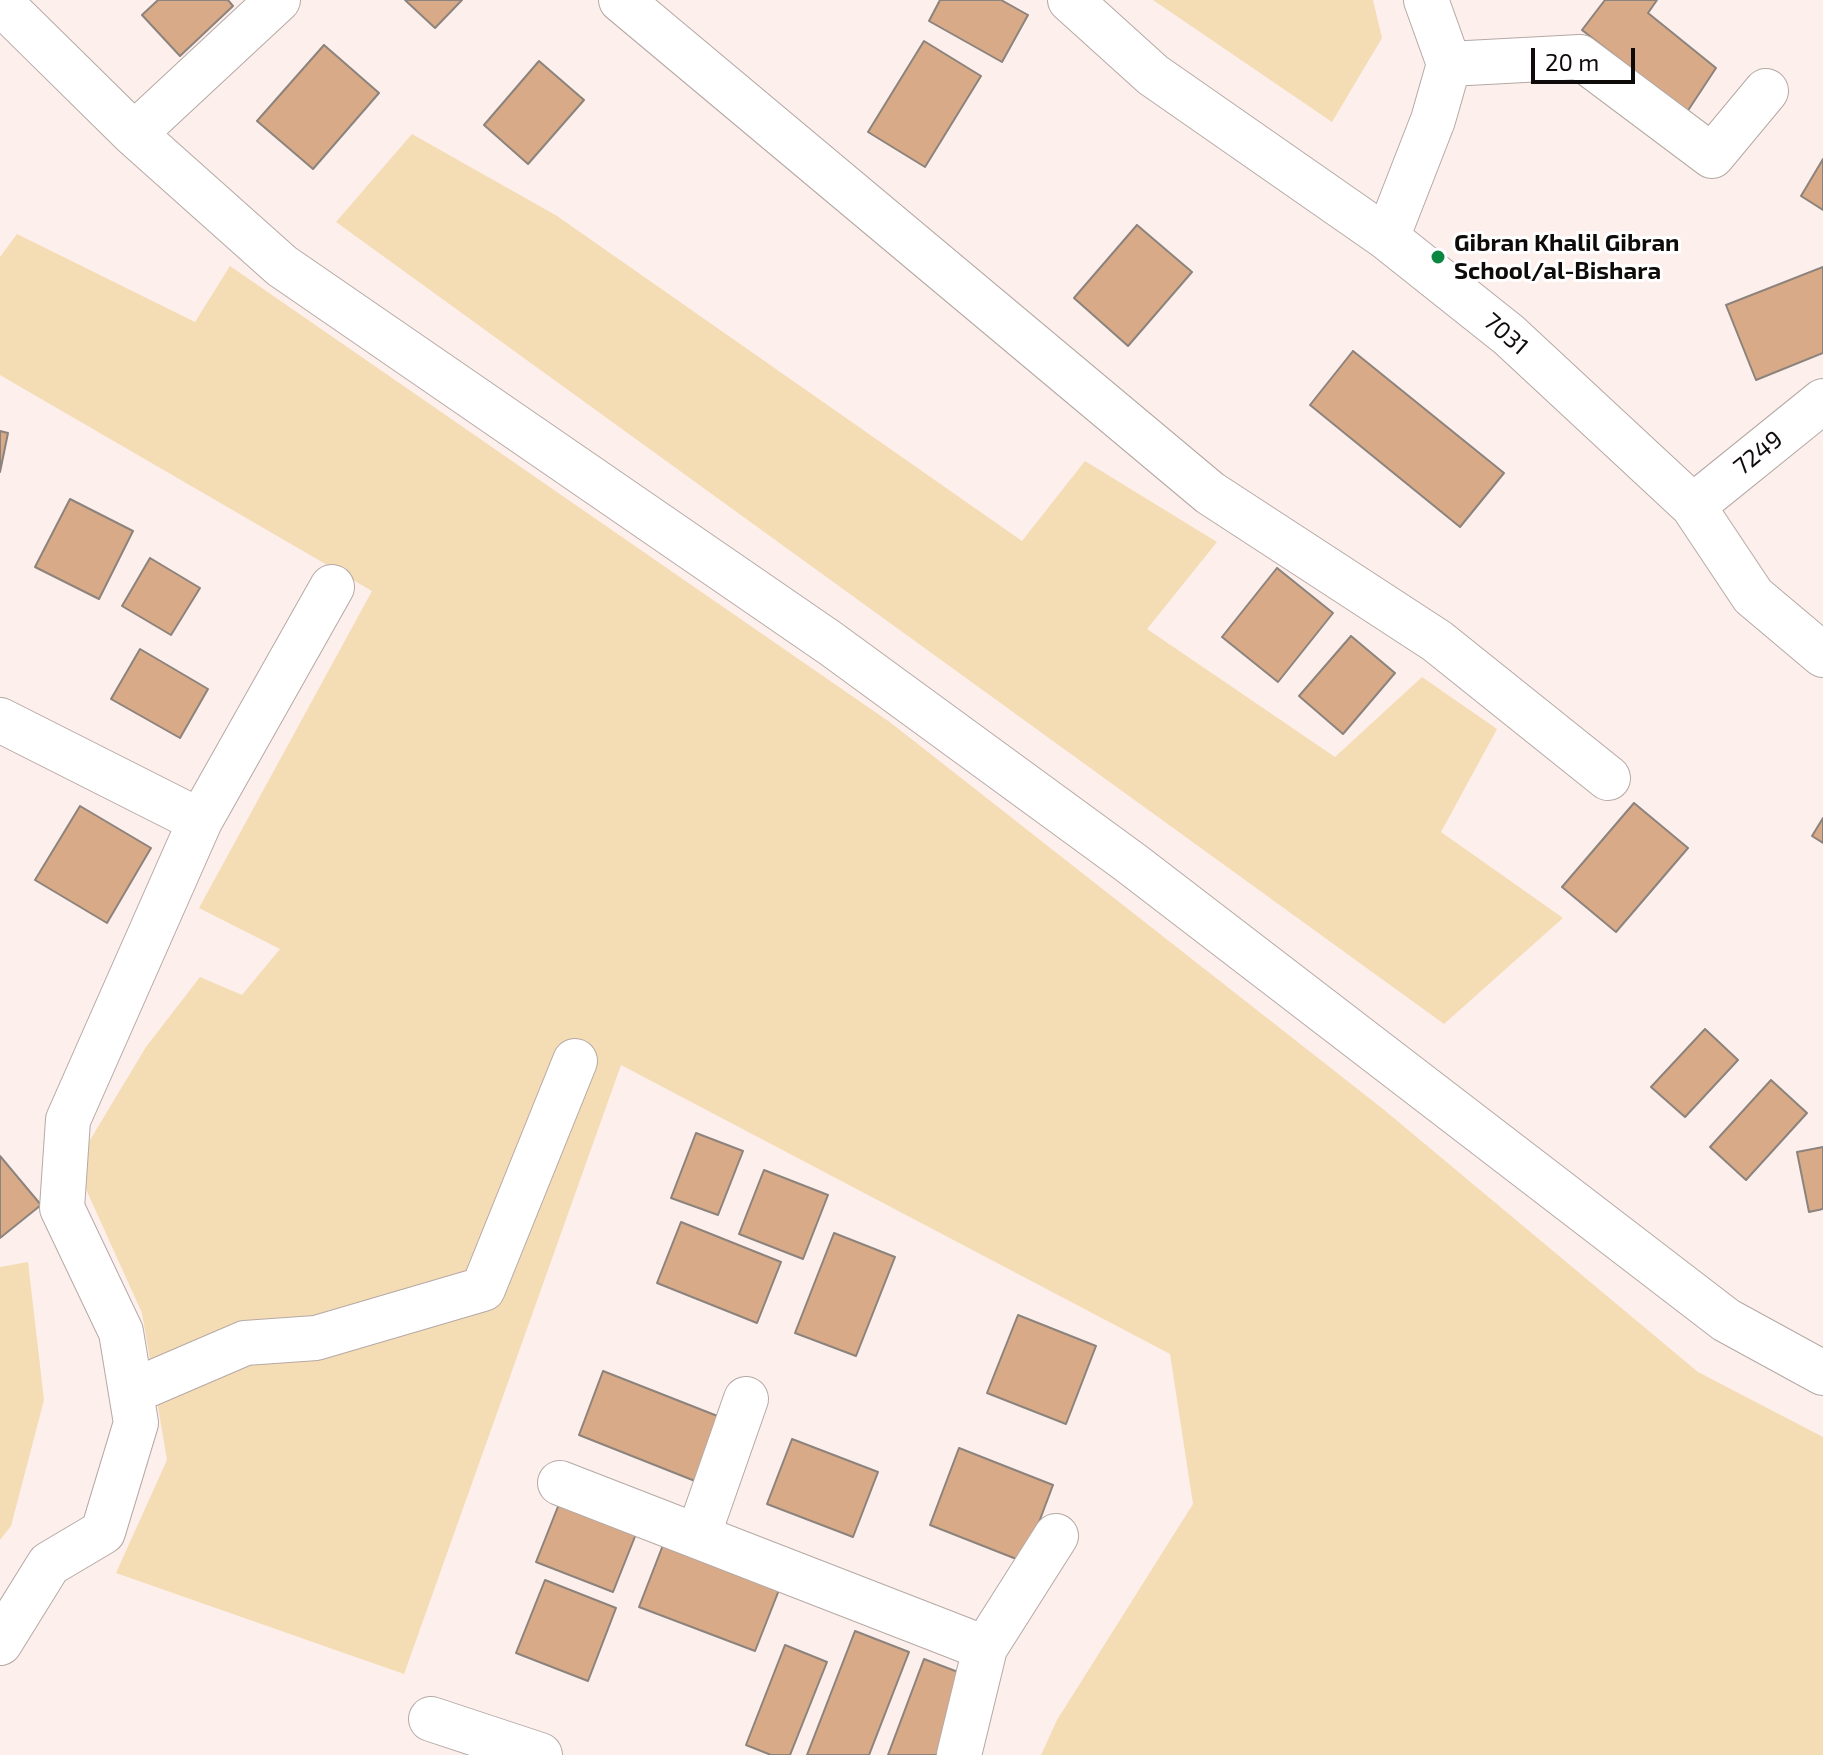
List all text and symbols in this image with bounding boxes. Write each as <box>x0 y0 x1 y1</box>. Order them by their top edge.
scale bar <box>1535 32 1639 82</box>
text: 20 m <box>1545 47 1599 76</box>
place label: Gibran Khalil Gibran School/al-Bishara <box>1454 229 1679 285</box>
marker: Gibran Khalil Gibran School/al-Bishara <box>1429 248 1447 266</box>
street label: 7031 <box>1478 307 1534 361</box>
street label: 7249 <box>1728 425 1788 481</box>

